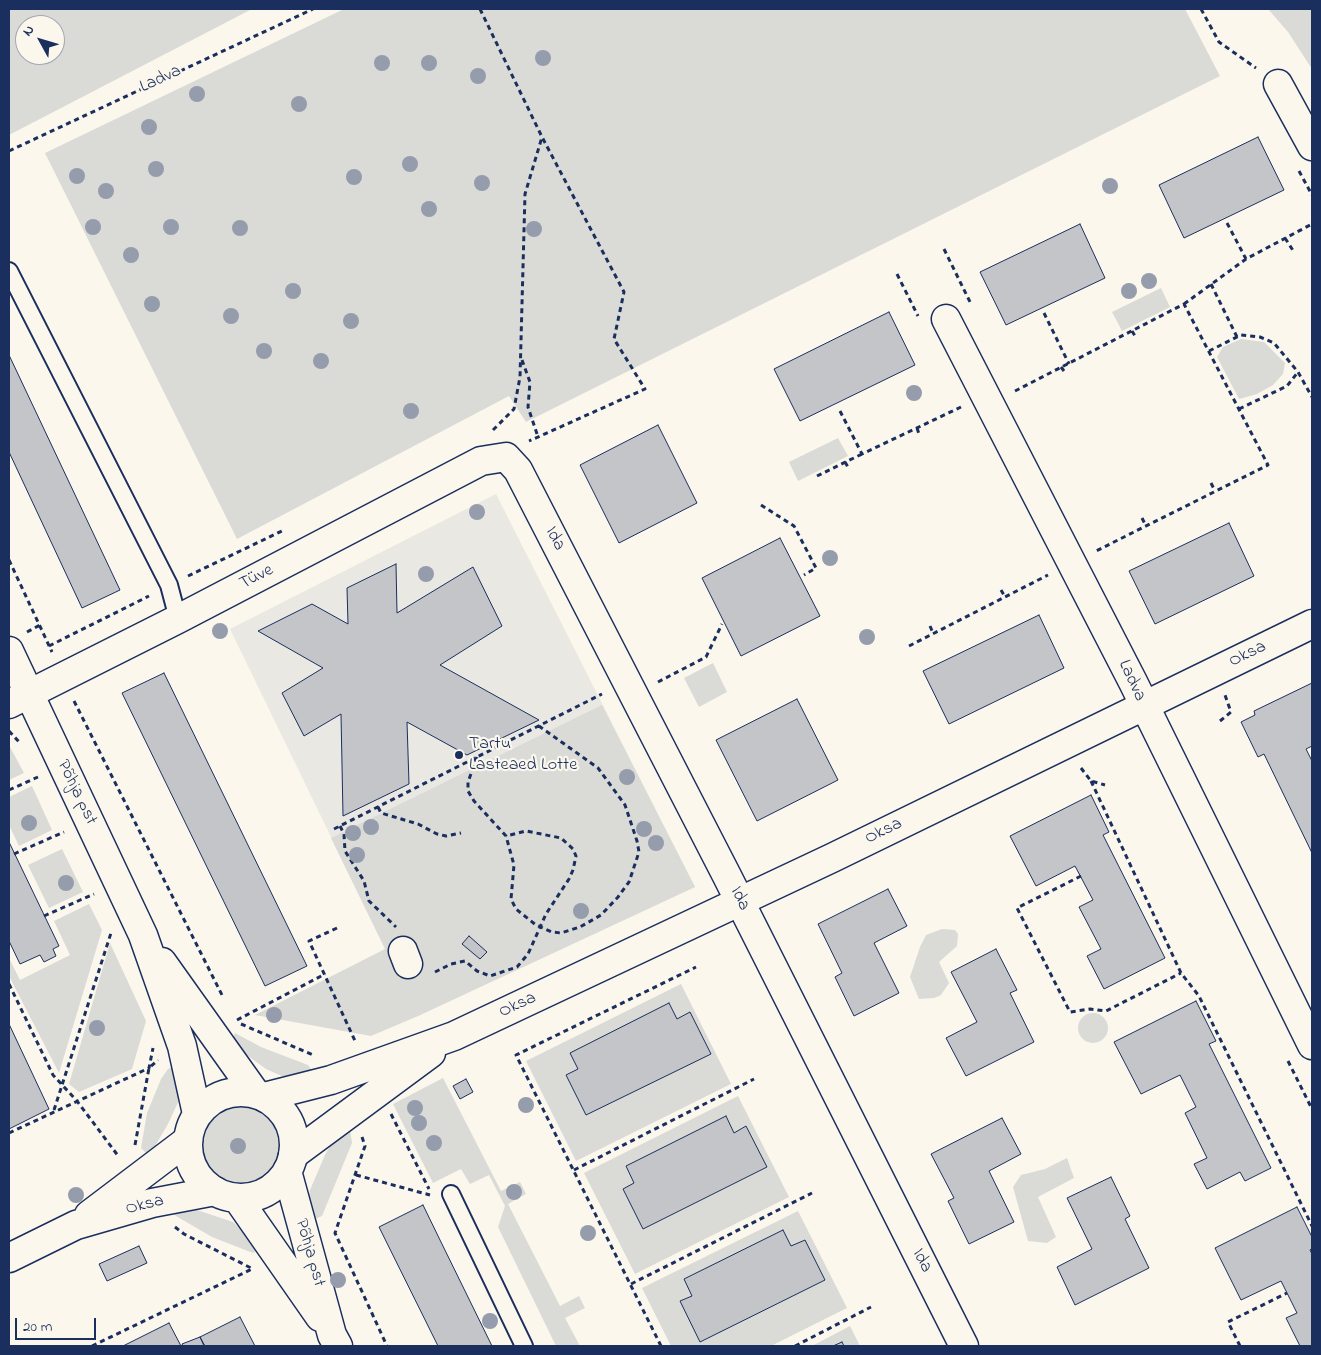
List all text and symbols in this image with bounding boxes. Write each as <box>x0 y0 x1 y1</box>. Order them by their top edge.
north arrow <box>15 15 65 65</box>
text: N <box>18 21 40 41</box>
street label: Ladva <box>137 61 185 99</box>
street label: Ida <box>539 523 569 555</box>
street label: Tüve <box>236 560 278 596</box>
street label: Oksa <box>1226 637 1270 673</box>
street label: Ladva <box>1112 657 1150 705</box>
place label: Tartu Lasteaed Lotte <box>469 734 577 776</box>
marker: Tartu Lasteaed Lotte <box>453 749 465 761</box>
street label: Põhja pst <box>51 757 101 829</box>
street label: Oksa <box>862 814 906 850</box>
street label: Ida <box>724 883 754 915</box>
street label: Oksa <box>496 988 540 1024</box>
street label: Oksa <box>124 1191 166 1221</box>
street label: Põhja pst <box>289 1217 329 1289</box>
street label: Ida <box>906 1245 936 1277</box>
scale bar <box>18 1308 99 1340</box>
text: 20 m <box>23 1316 52 1338</box>

